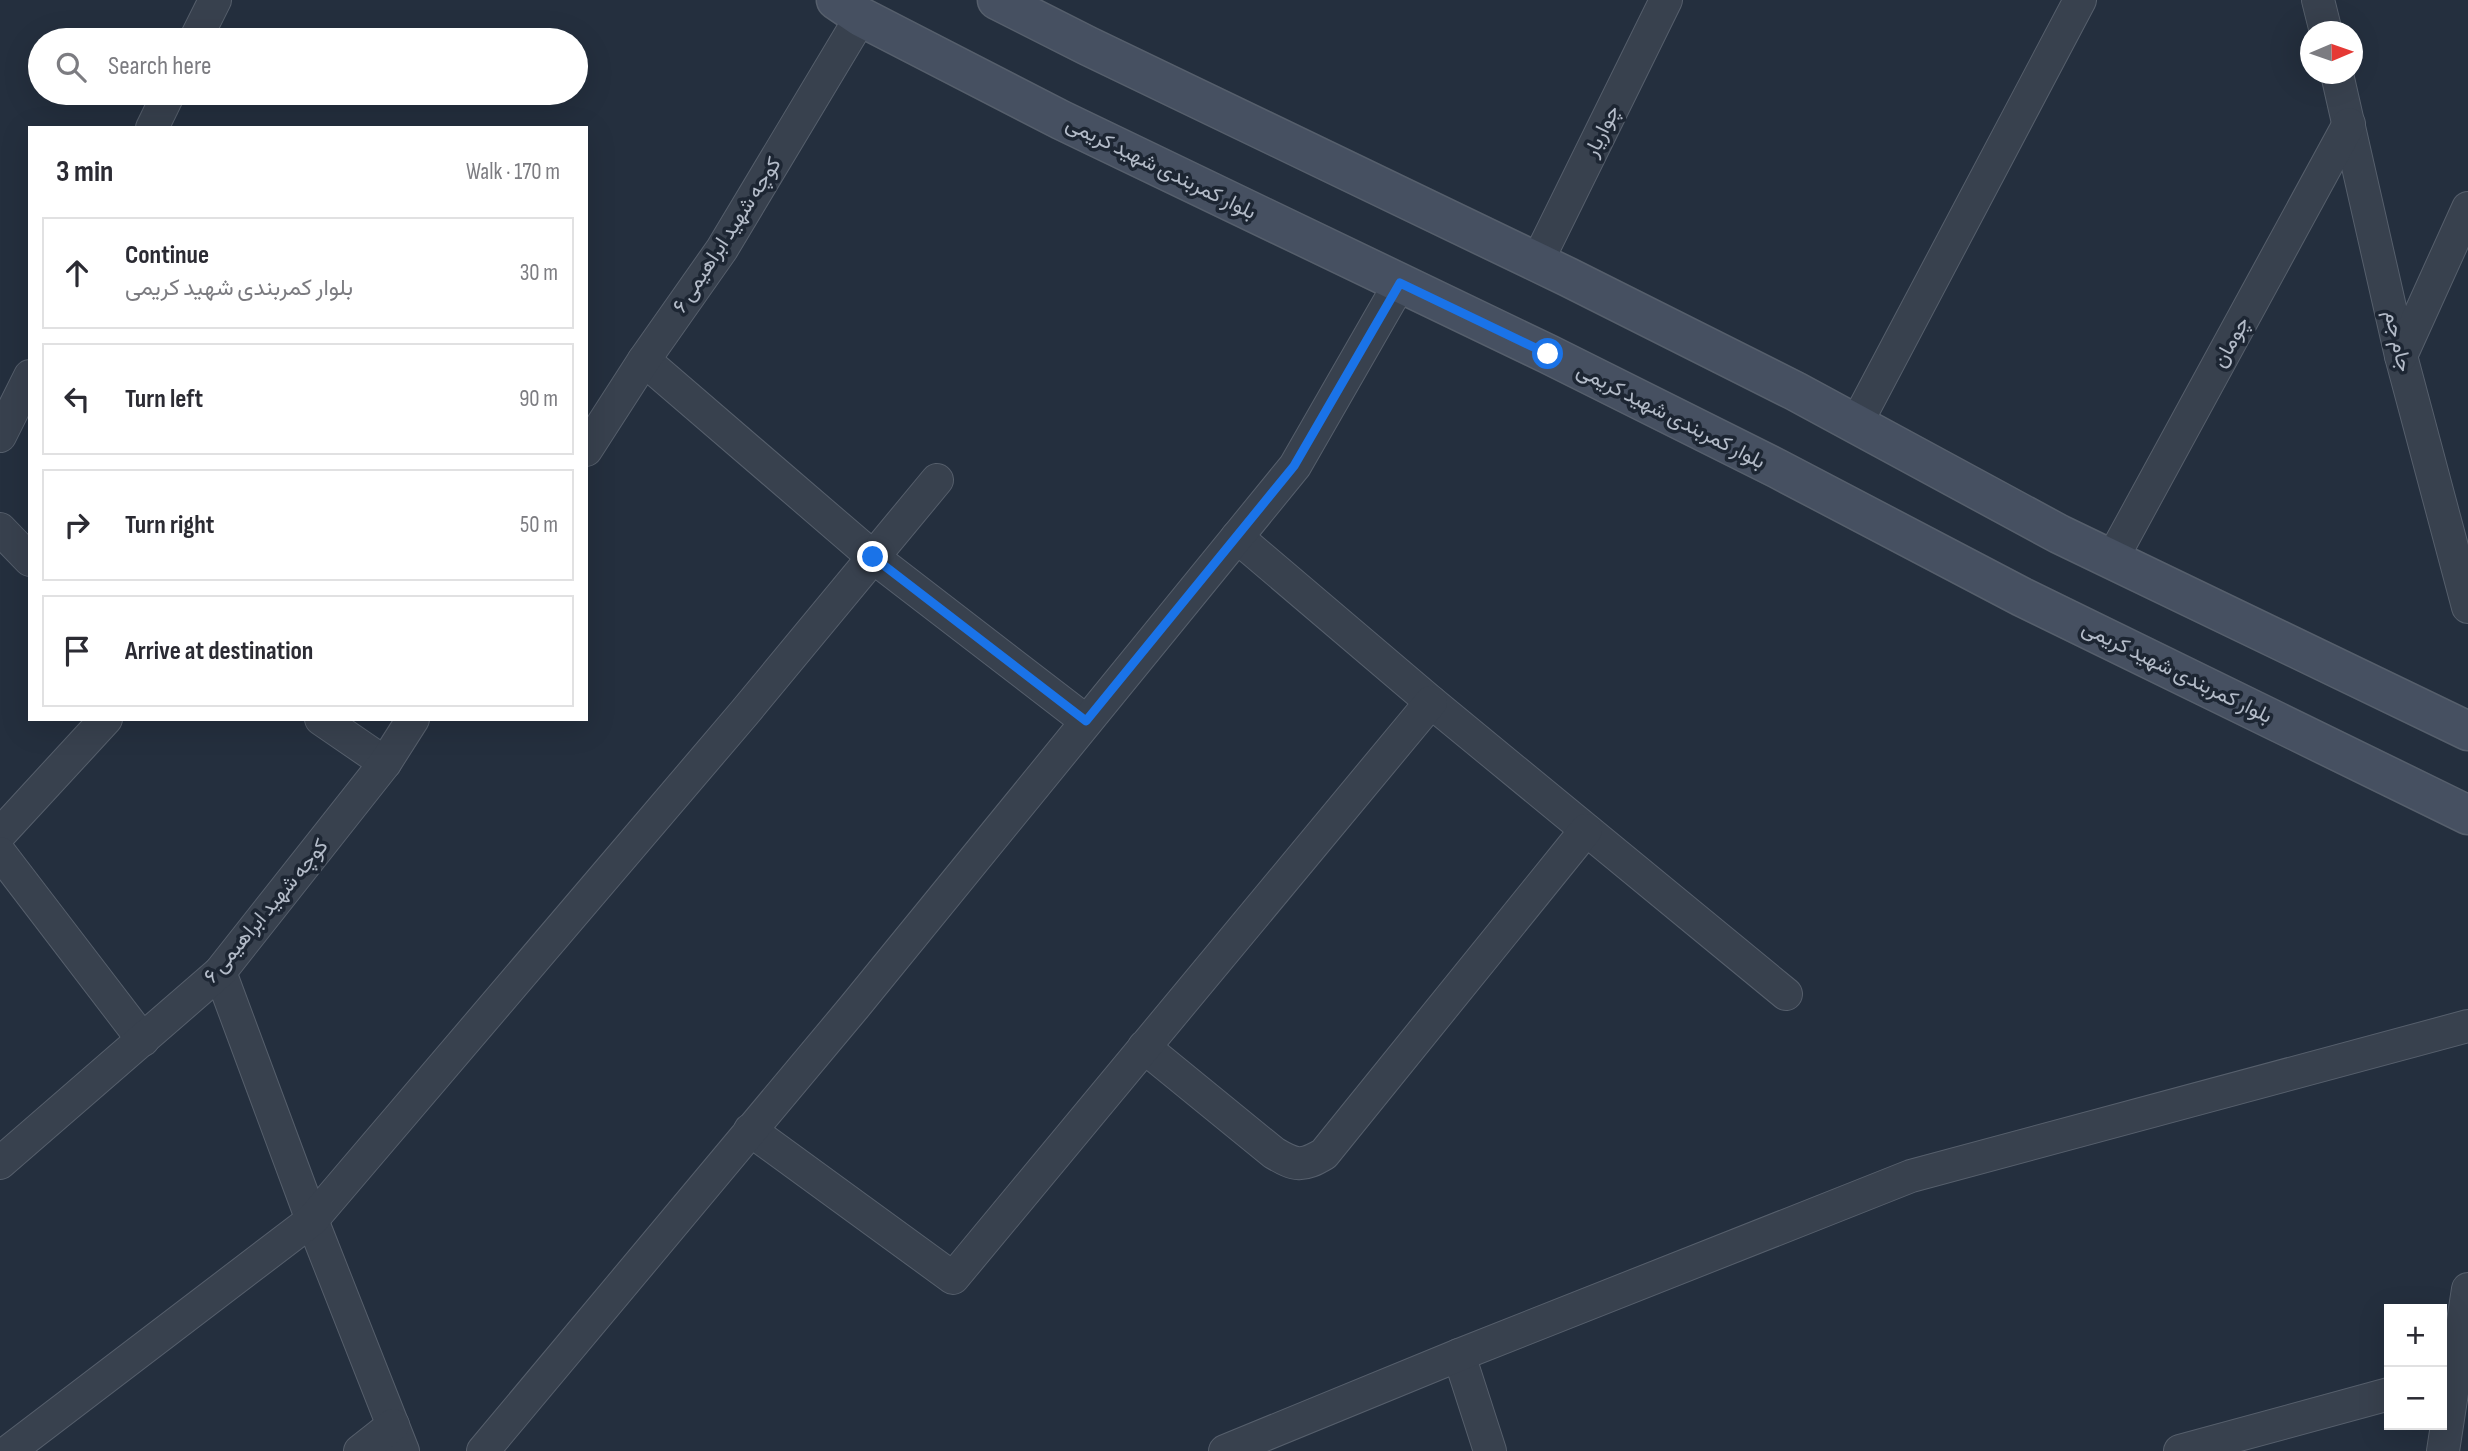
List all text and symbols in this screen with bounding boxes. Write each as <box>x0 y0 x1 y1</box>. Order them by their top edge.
north arrow <box>2300 21 2363 84</box>
search box <box>28 28 588 105</box>
icon: search <box>52 48 90 86</box>
text: Search here <box>108 51 211 82</box>
street label: چواریار <box>1578 101 1626 162</box>
street label: بلوار کمربندی شهید کریمی <box>1062 111 1260 225</box>
street label: کوچه شهید ابراهیمی ۶ <box>667 153 787 318</box>
text: 3 min <box>56 154 113 190</box>
text: Walk · 170 m <box>466 158 560 186</box>
text: Continue <box>125 240 209 271</box>
icon: ahead <box>58 254 96 292</box>
text: 30 m <box>520 259 558 287</box>
text: بلوار کمربندی شهید کریمی <box>125 274 353 302</box>
street label: جام جم <box>2378 308 2417 375</box>
street label: چومان <box>2207 312 2256 372</box>
route start <box>1532 338 1563 369</box>
street label: بلوار کمربندی شهید کریمی <box>1573 358 1769 474</box>
icon: left <box>58 380 96 418</box>
text: Turn left <box>125 384 203 415</box>
text: 90 m <box>519 385 558 413</box>
icon: right <box>58 506 96 544</box>
text: Turn right <box>125 510 214 541</box>
text: 50 m <box>520 511 558 539</box>
route end <box>857 541 888 572</box>
street label: بلوار کمربندی شهید کریمی <box>2078 615 2276 729</box>
icon: arrive <box>58 632 96 670</box>
text: Arrive at destination <box>125 636 313 667</box>
street label: کوچه شهید ابراهیمی ۶ <box>198 834 334 989</box>
map controls <box>2384 1304 2447 1430</box>
button: + <box>2384 1304 2447 1367</box>
button: − <box>2384 1367 2447 1430</box>

